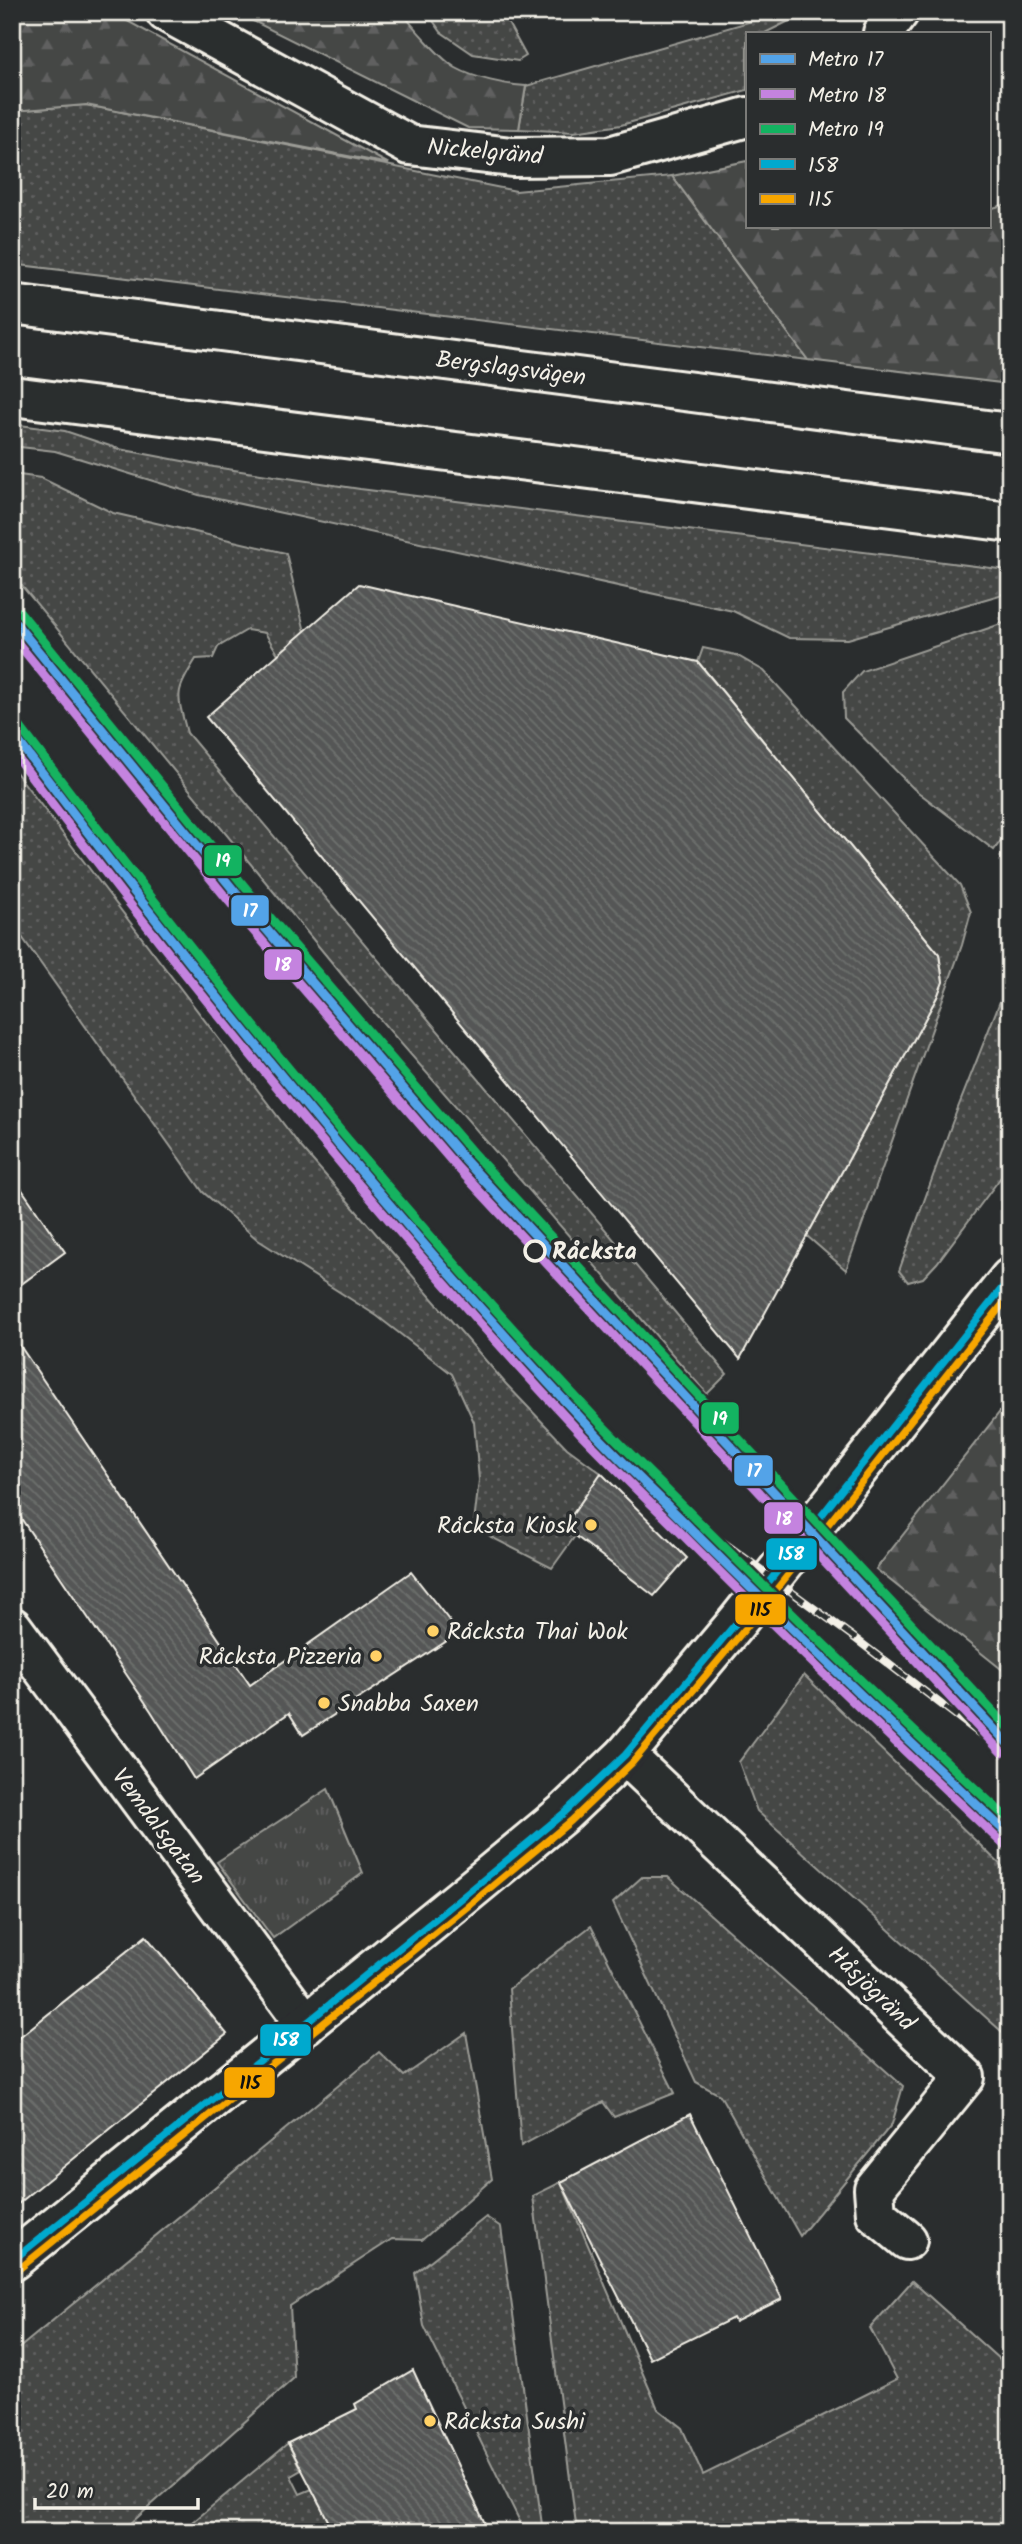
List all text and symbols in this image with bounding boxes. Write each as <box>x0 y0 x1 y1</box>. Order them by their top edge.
legend <box>746 32 990 228</box>
text: Metro 17 <box>808 44 885 77</box>
text: Metro 18 <box>808 80 887 113</box>
text: Metro 19 <box>808 114 884 147</box>
street label: Nickelgränd <box>425 128 545 177</box>
text: 158 <box>808 150 839 183</box>
text: 115 <box>808 184 834 217</box>
street label: Bergslagsvägen <box>434 341 588 398</box>
line badge: 19 <box>203 844 243 877</box>
text: 19 <box>215 847 231 877</box>
line badge: 17 <box>230 894 270 927</box>
text: 17 <box>243 897 258 927</box>
line badge: 18 <box>263 948 303 981</box>
text: 18 <box>275 951 292 981</box>
place label: Råcksta <box>552 1233 637 1272</box>
marker: Råcksta <box>524 1240 546 1262</box>
line badge: 19 <box>700 1401 740 1435</box>
text: 19 <box>712 1405 728 1435</box>
line badge: 17 <box>733 1454 774 1487</box>
text: 17 <box>747 1457 762 1487</box>
line badge: 18 <box>763 1501 804 1535</box>
text: 18 <box>776 1505 793 1535</box>
place label: Råcksta Kiosk <box>437 1507 578 1546</box>
marker: Råcksta Kiosk <box>583 1517 599 1533</box>
line badge: 158 <box>765 1537 818 1571</box>
text: 158 <box>778 1540 805 1570</box>
line badge: 115 <box>734 1593 787 1626</box>
text: 115 <box>749 1596 772 1626</box>
place label: Råcksta Thai Wok <box>447 1613 629 1652</box>
marker: Råcksta Thai Wok <box>425 1623 441 1639</box>
place label: Råcksta Pizzeria <box>199 1638 362 1677</box>
marker: Råcksta Pizzeria <box>368 1648 384 1664</box>
place label: Snabba Saxen <box>338 1685 479 1724</box>
marker: Snabba Saxen <box>316 1695 332 1711</box>
street label: Vemdalsgatan <box>101 1760 215 1894</box>
street label: Håsjögränd <box>818 1937 925 2042</box>
line badge: 158 <box>259 2023 312 2057</box>
text: 158 <box>273 2026 300 2056</box>
line badge: 115 <box>223 2066 276 2099</box>
text: 115 <box>239 2069 262 2099</box>
place label: Råcksta Sushi <box>444 2403 586 2442</box>
marker: Råcksta Sushi <box>422 2413 438 2429</box>
scale bar <box>35 2467 198 2511</box>
text: 20 m <box>46 2476 94 2509</box>

